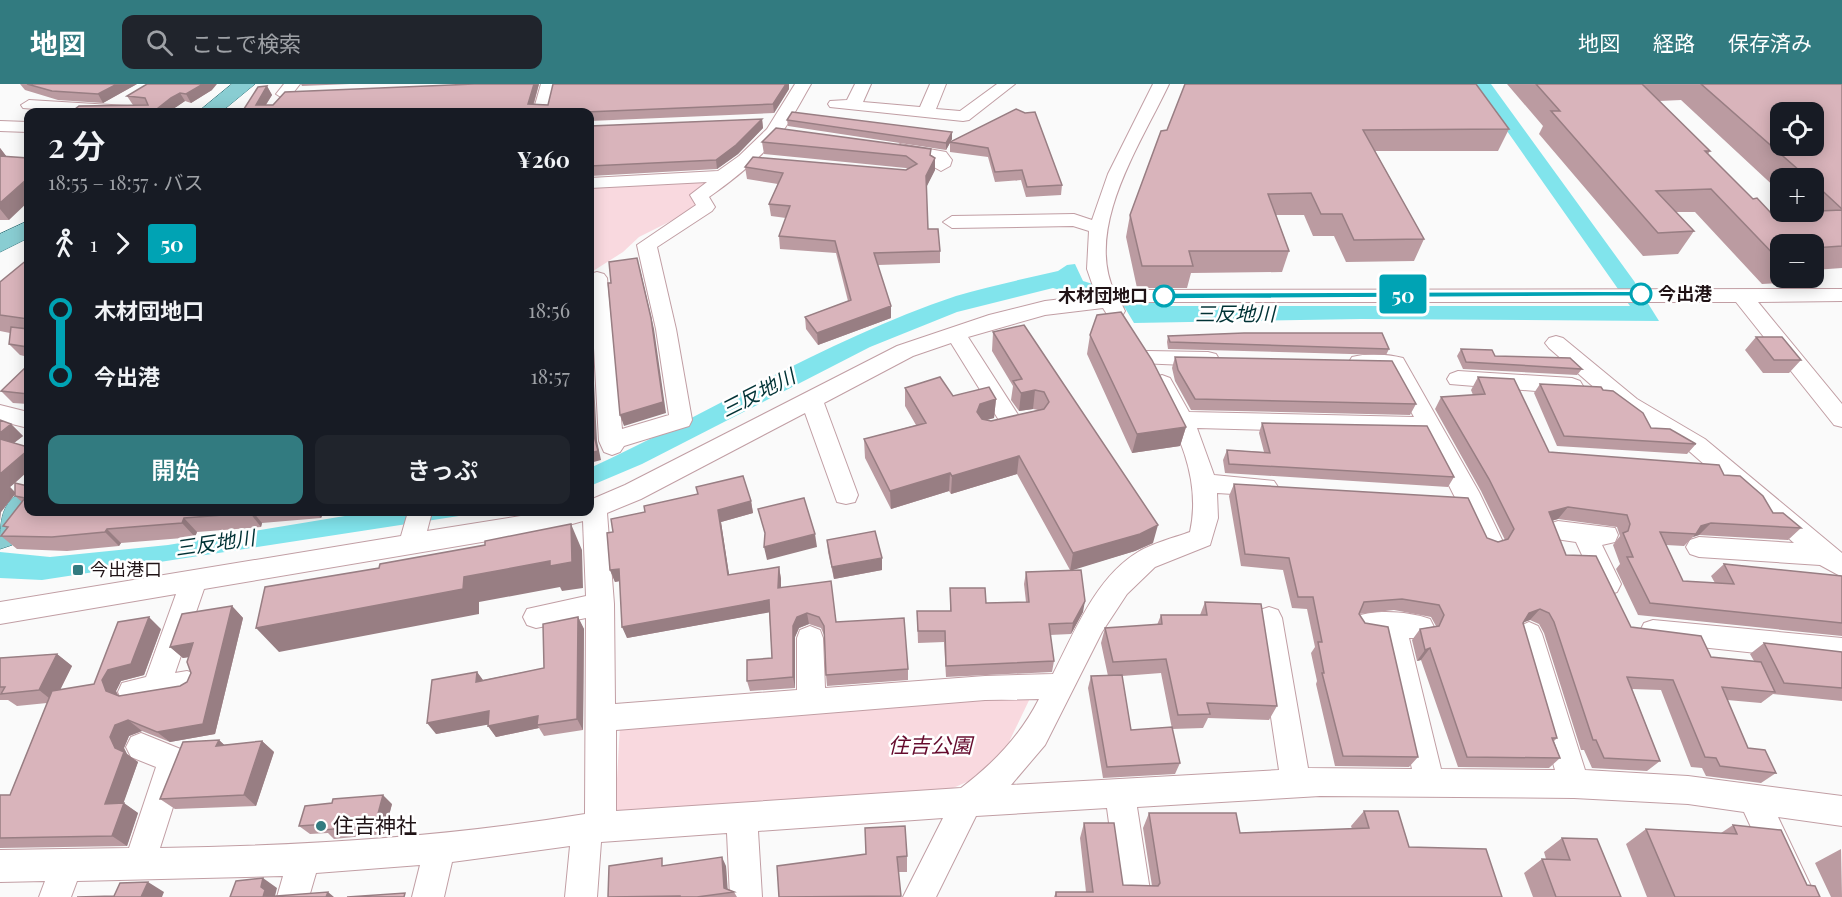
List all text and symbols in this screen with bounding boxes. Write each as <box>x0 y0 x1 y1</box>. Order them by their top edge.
search box <box>122 15 542 69</box>
text: 地図 <box>30 24 86 61</box>
icon: search <box>143 26 176 59</box>
text: ここで検索 <box>191 28 301 58</box>
text: 地図 <box>1578 28 1620 56</box>
text: 経路 <box>1653 28 1695 56</box>
text: 保存済み <box>1728 28 1812 56</box>
map controls <box>1770 102 1824 288</box>
button: locate <box>1770 102 1824 156</box>
text: 2 分 <box>48 122 105 166</box>
text: ¥260 <box>517 144 570 174</box>
text: 18:55 – 18:57 · バス <box>48 168 203 195</box>
button: + <box>1770 168 1824 222</box>
icon: walk <box>48 227 81 260</box>
icon: forward <box>106 227 139 260</box>
text: 50 <box>160 229 184 257</box>
text: 1 <box>90 230 97 257</box>
button: − <box>1770 234 1824 288</box>
line badge: 50 <box>1376 274 1430 314</box>
text: 50 <box>1391 280 1415 308</box>
place label: 今出港 <box>1658 281 1712 305</box>
place label: 木材団地口 <box>1058 283 1148 307</box>
marker: 今出港 <box>1630 283 1652 305</box>
marker: 木材団地口 <box>1153 285 1175 307</box>
text: 木材団地口 <box>94 295 204 325</box>
text: 18:56 <box>528 296 570 323</box>
water label: 三反地川 <box>1195 299 1277 326</box>
text: 今出港 <box>94 361 160 391</box>
water label: 三反地川 <box>716 361 801 422</box>
text: 18:57 <box>530 362 570 389</box>
button: 開始 <box>48 435 303 504</box>
button: きっぷ <box>315 435 570 504</box>
water label: 三反地川 <box>173 522 258 560</box>
place label: 今出港口 <box>90 557 162 581</box>
marker: 今出港口 <box>71 563 85 577</box>
park label: 住吉公園 <box>888 730 975 758</box>
place label: 住吉神社 <box>333 810 417 838</box>
marker: 住吉神社 <box>314 819 328 833</box>

